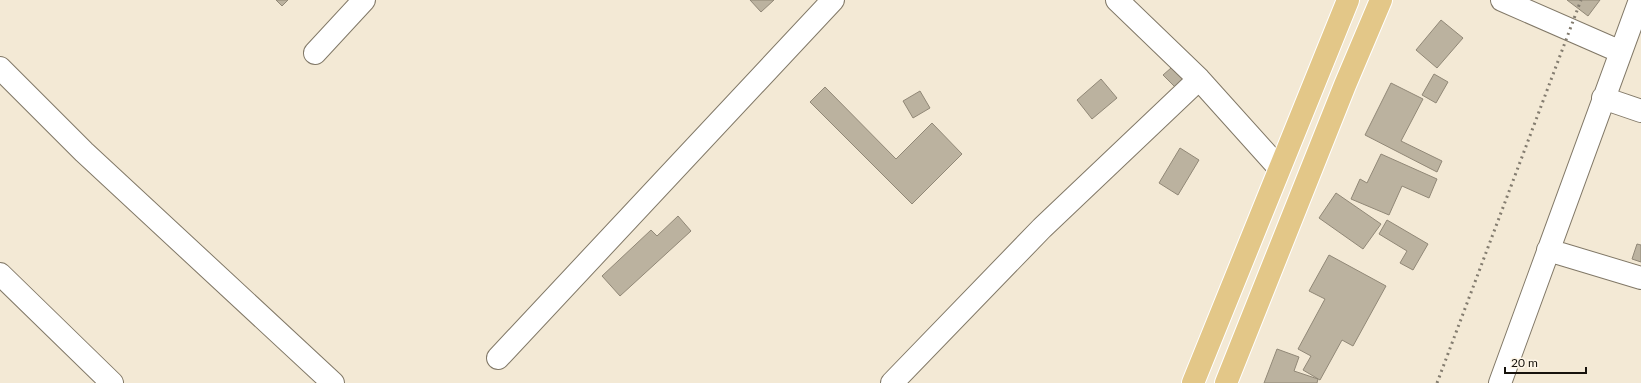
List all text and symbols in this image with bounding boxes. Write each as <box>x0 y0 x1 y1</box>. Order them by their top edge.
scale bar <box>1505 349 1586 375</box>
text: 20 m <box>1511 355 1538 370</box>

